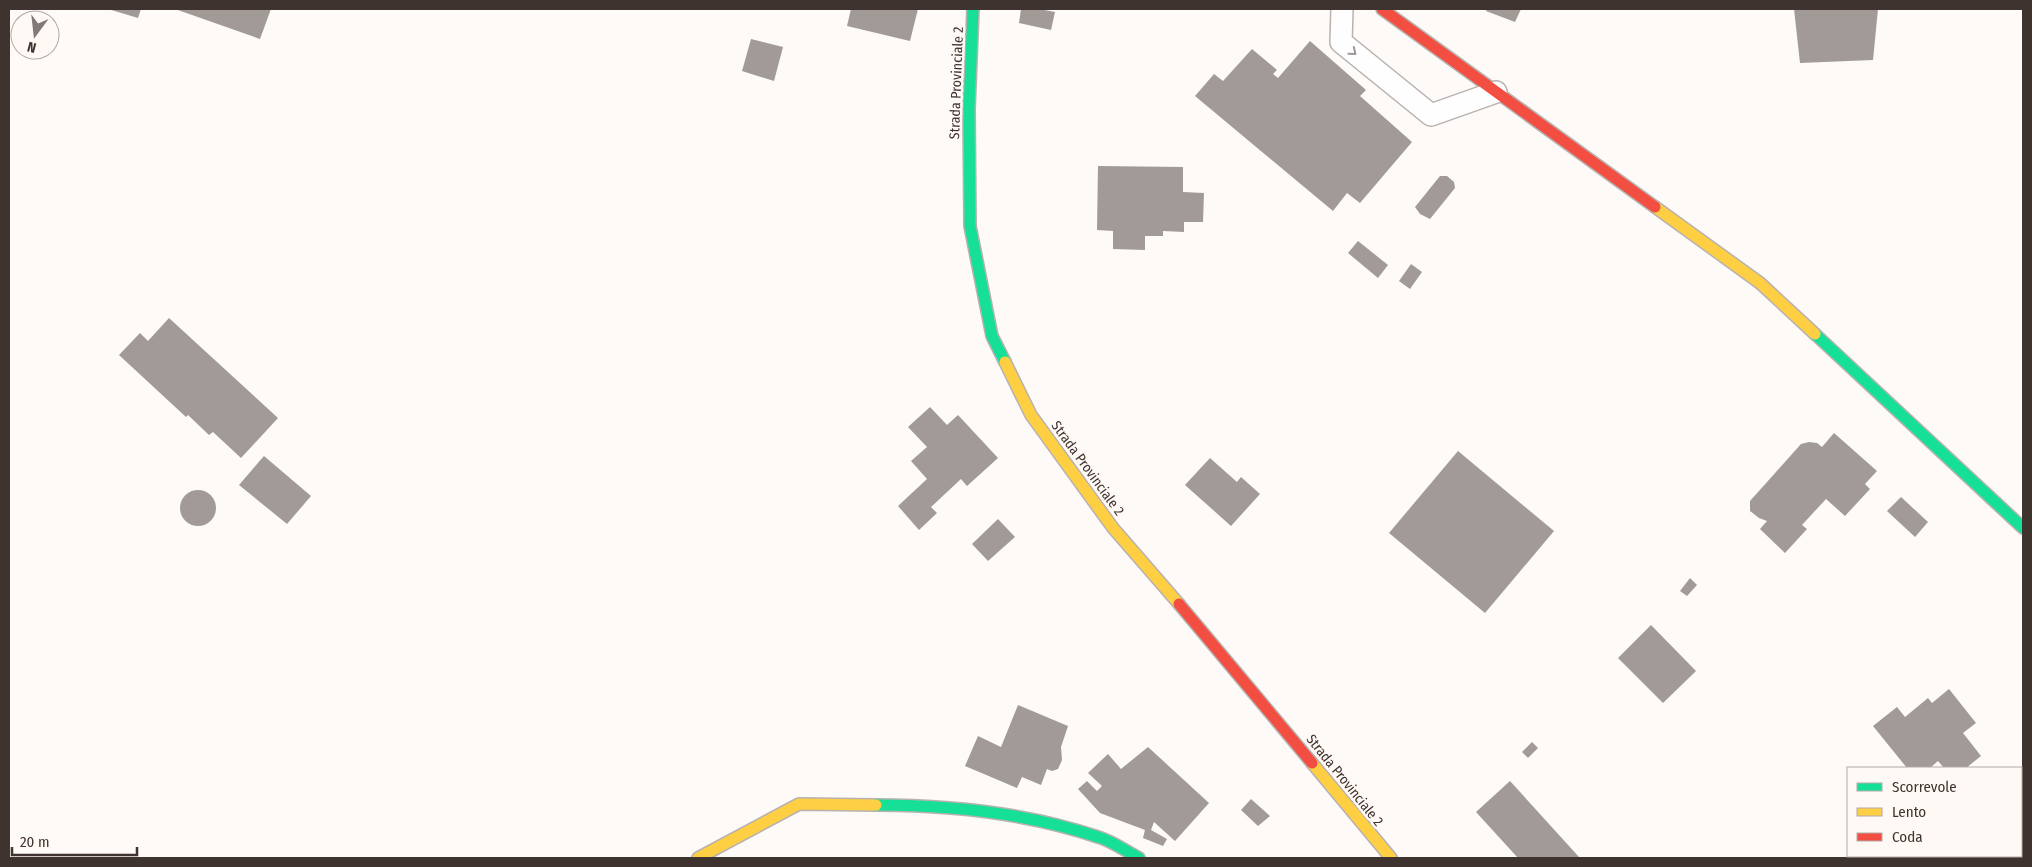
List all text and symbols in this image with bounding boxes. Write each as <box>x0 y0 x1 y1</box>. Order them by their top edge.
north arrow <box>10 10 60 60</box>
street label: Strada Provinciale 2 <box>946 26 967 140</box>
text: N <box>26 38 38 56</box>
one-way arrow <box>1347 46 1356 54</box>
street label: Strada Provinciale 2 <box>1048 418 1128 519</box>
street label: Strada Provinciale 2 <box>1303 731 1387 829</box>
legend <box>1847 767 2022 857</box>
text: Scorrevole <box>1892 778 1957 796</box>
text: Lento <box>1892 803 1926 821</box>
scale bar <box>12 824 138 856</box>
text: Coda <box>1892 828 1923 846</box>
text: 20 m <box>20 833 50 851</box>

